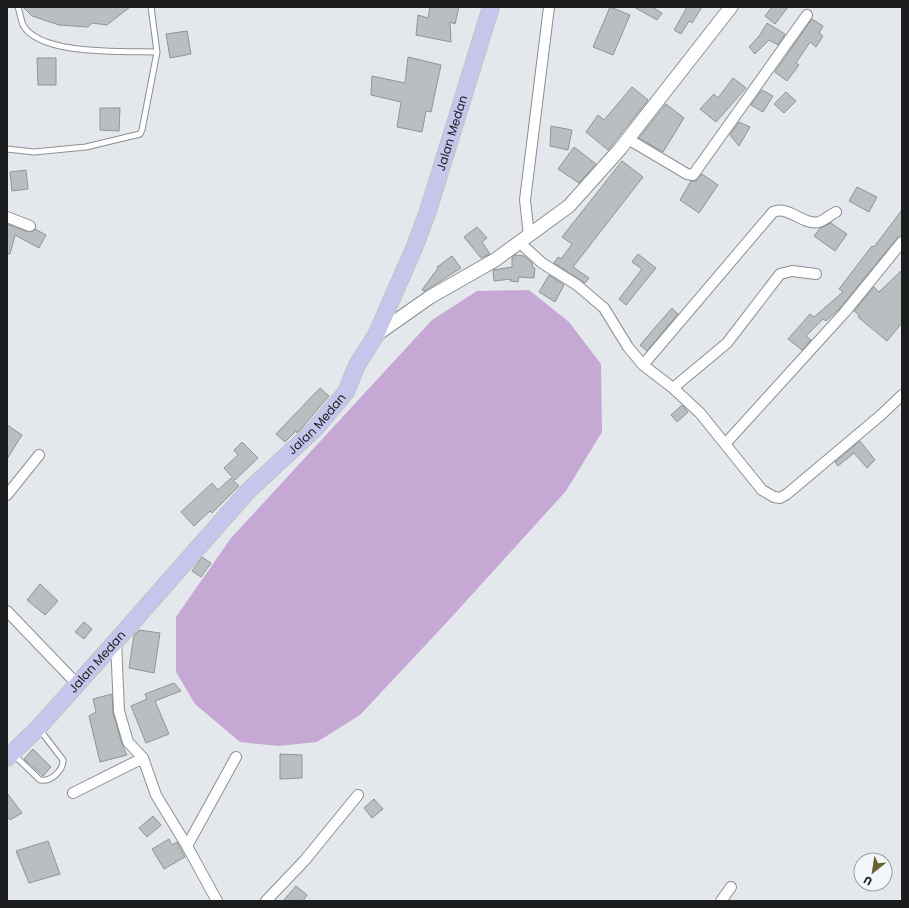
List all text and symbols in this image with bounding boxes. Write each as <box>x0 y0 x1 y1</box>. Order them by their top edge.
street label: Jalan Medan <box>432 93 471 173</box>
street label: Jalan Medan <box>284 389 349 458</box>
street label: Jalan Medan <box>65 627 129 696</box>
north arrow <box>853 852 893 892</box>
text: U <box>860 872 875 890</box>

